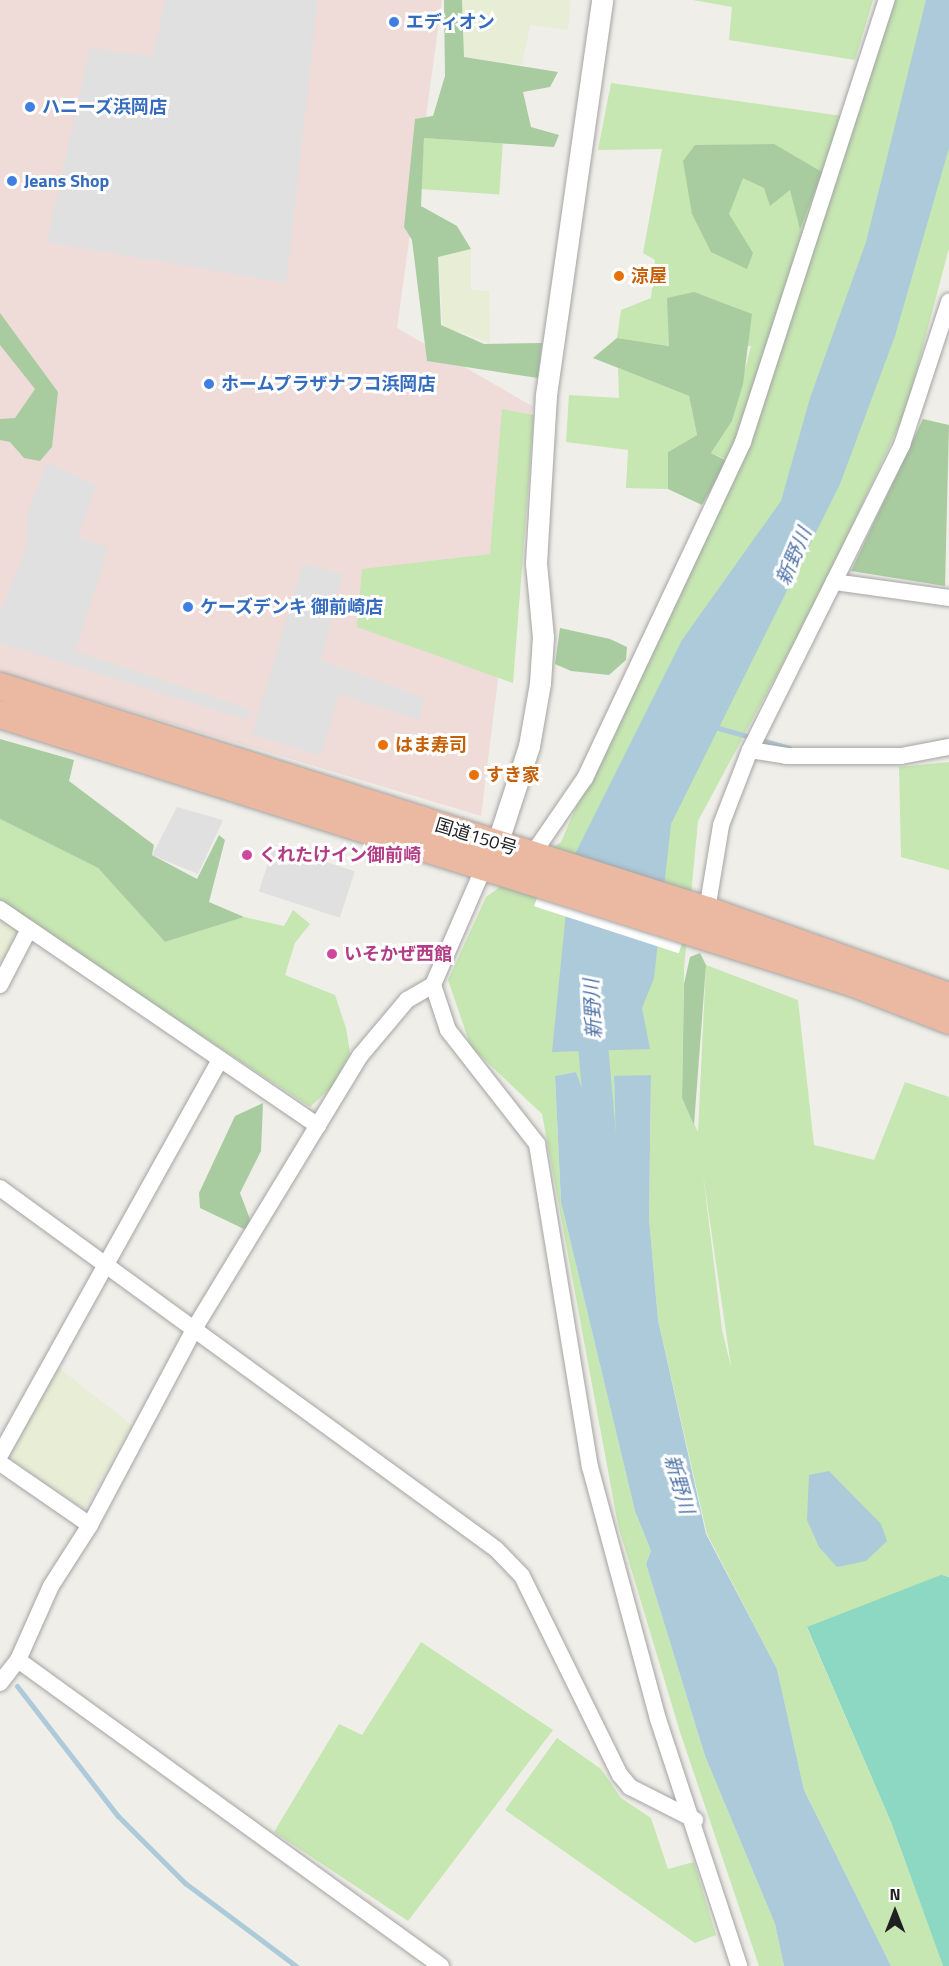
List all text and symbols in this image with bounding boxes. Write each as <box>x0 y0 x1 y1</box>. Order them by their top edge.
place label: エディオン <box>406 11 496 33</box>
marker: エディオン <box>387 15 401 29</box>
place label: ハニーズ浜岡店 <box>42 96 168 118</box>
marker: ハニーズ浜岡店 <box>23 100 37 114</box>
place label: Jeans Shop <box>24 170 109 192</box>
marker: Jeans Shop <box>5 174 19 188</box>
place label: 涼屋 <box>631 265 667 287</box>
marker: 涼屋 <box>612 269 626 283</box>
place label: ホームプラザナフコ浜岡店 <box>221 373 437 395</box>
marker: ホームプラザナフコ浜岡店 <box>202 377 216 391</box>
water label: 新野川 <box>770 524 816 588</box>
place label: ケーズデンキ 御前崎店 <box>200 596 384 618</box>
marker: ケーズデンキ 御前崎店 <box>181 600 195 614</box>
place label: はま寿司 <box>395 734 467 756</box>
marker: はま寿司 <box>376 738 390 752</box>
place label: すき家 <box>486 764 540 786</box>
marker: すき家 <box>467 768 481 782</box>
street label: 国道150号 <box>433 814 519 860</box>
place label: くれたけイン御前崎 <box>259 844 421 866</box>
marker: くれたけイン御前崎 <box>240 848 254 862</box>
place label: いそかぜ西館 <box>344 943 452 965</box>
marker: いそかぜ西館 <box>325 947 339 961</box>
water label: 新野川 <box>578 978 606 1040</box>
water label: 新野川 <box>660 1452 700 1516</box>
north arrow <box>865 1882 925 1942</box>
text: N <box>889 1882 901 1906</box>

